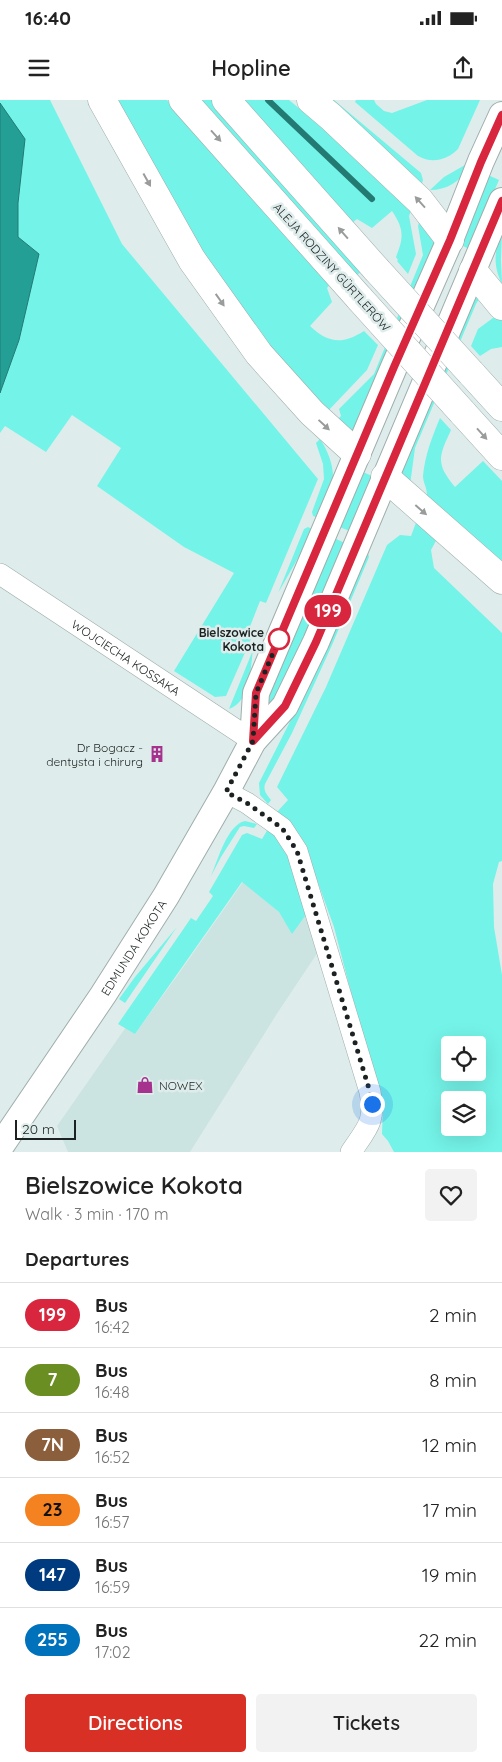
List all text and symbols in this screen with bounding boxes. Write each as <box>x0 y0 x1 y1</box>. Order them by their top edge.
text: 16:40 <box>25 6 71 30</box>
icon: menu <box>25 54 53 82</box>
text: Hopline <box>211 54 291 82</box>
icon: share <box>449 54 477 82</box>
one-way arrow <box>210 130 222 142</box>
one-way arrow <box>142 173 151 186</box>
one-way arrow <box>414 197 426 209</box>
street label: ALEJA RODZINY GÜRTLERÓW <box>270 200 394 335</box>
one-way arrow <box>338 226 349 239</box>
one-way arrow <box>215 293 225 307</box>
one-way arrow <box>318 419 331 430</box>
one-way arrow <box>476 427 488 439</box>
one-way arrow <box>414 504 426 516</box>
line badge: 199 <box>299 595 357 627</box>
text: 199 <box>314 599 342 622</box>
street label: WOJCIECHA KOSSAKA <box>69 616 183 698</box>
place label: Bielszowice Kokota <box>199 625 264 654</box>
marker: Bielszowice Kokota <box>268 628 290 650</box>
place label: Dr Bogacz - dentysta i chirurg <box>46 740 143 769</box>
building icon: Dr Bogacz - dentysta i chirurg <box>147 744 167 764</box>
street label: EDMUNDA KOKOTA <box>97 897 169 998</box>
map controls <box>441 1036 486 1136</box>
button: locate <box>441 1036 486 1081</box>
shop icon: NOWEX <box>135 1075 155 1095</box>
place label: NOWEX <box>159 1078 203 1093</box>
button: layers <box>441 1091 486 1136</box>
your location <box>360 1092 385 1117</box>
scale bar <box>15 1117 76 1140</box>
text: 20 m <box>22 1120 55 1138</box>
button: heart <box>425 1169 477 1221</box>
text: Bielszowice Kokota <box>25 1170 243 1200</box>
text: Walk · 3 min · 170 m <box>25 1204 169 1224</box>
text: Departures <box>25 1247 129 1271</box>
text: Bus <box>95 1293 128 1317</box>
text: 199 <box>39 1303 66 1326</box>
text: 2 min <box>429 1303 477 1327</box>
text: 16:42 <box>95 1317 130 1337</box>
text: Bus <box>95 1358 128 1382</box>
text: 7 <box>48 1368 57 1391</box>
text: 8 min <box>429 1368 477 1392</box>
text: 16:48 <box>95 1382 130 1402</box>
text: Bus <box>95 1423 128 1447</box>
text: 7N <box>41 1433 64 1456</box>
text: 12 min <box>422 1433 477 1457</box>
text: 16:52 <box>95 1447 130 1467</box>
text: Bus <box>95 1488 128 1512</box>
text: 23 <box>43 1498 62 1521</box>
text: 17 min <box>423 1498 477 1522</box>
text: 16:57 <box>95 1512 129 1532</box>
text: Bus <box>95 1553 128 1577</box>
text: 147 <box>39 1563 66 1586</box>
text: 19 min <box>422 1563 477 1587</box>
text: 16:59 <box>95 1577 130 1597</box>
text: Bus <box>95 1618 128 1642</box>
text: 255 <box>37 1628 68 1651</box>
text: 22 min <box>418 1628 477 1652</box>
text: 17:02 <box>95 1642 131 1662</box>
button: Directions <box>25 1694 246 1752</box>
button: Tickets <box>256 1694 477 1752</box>

